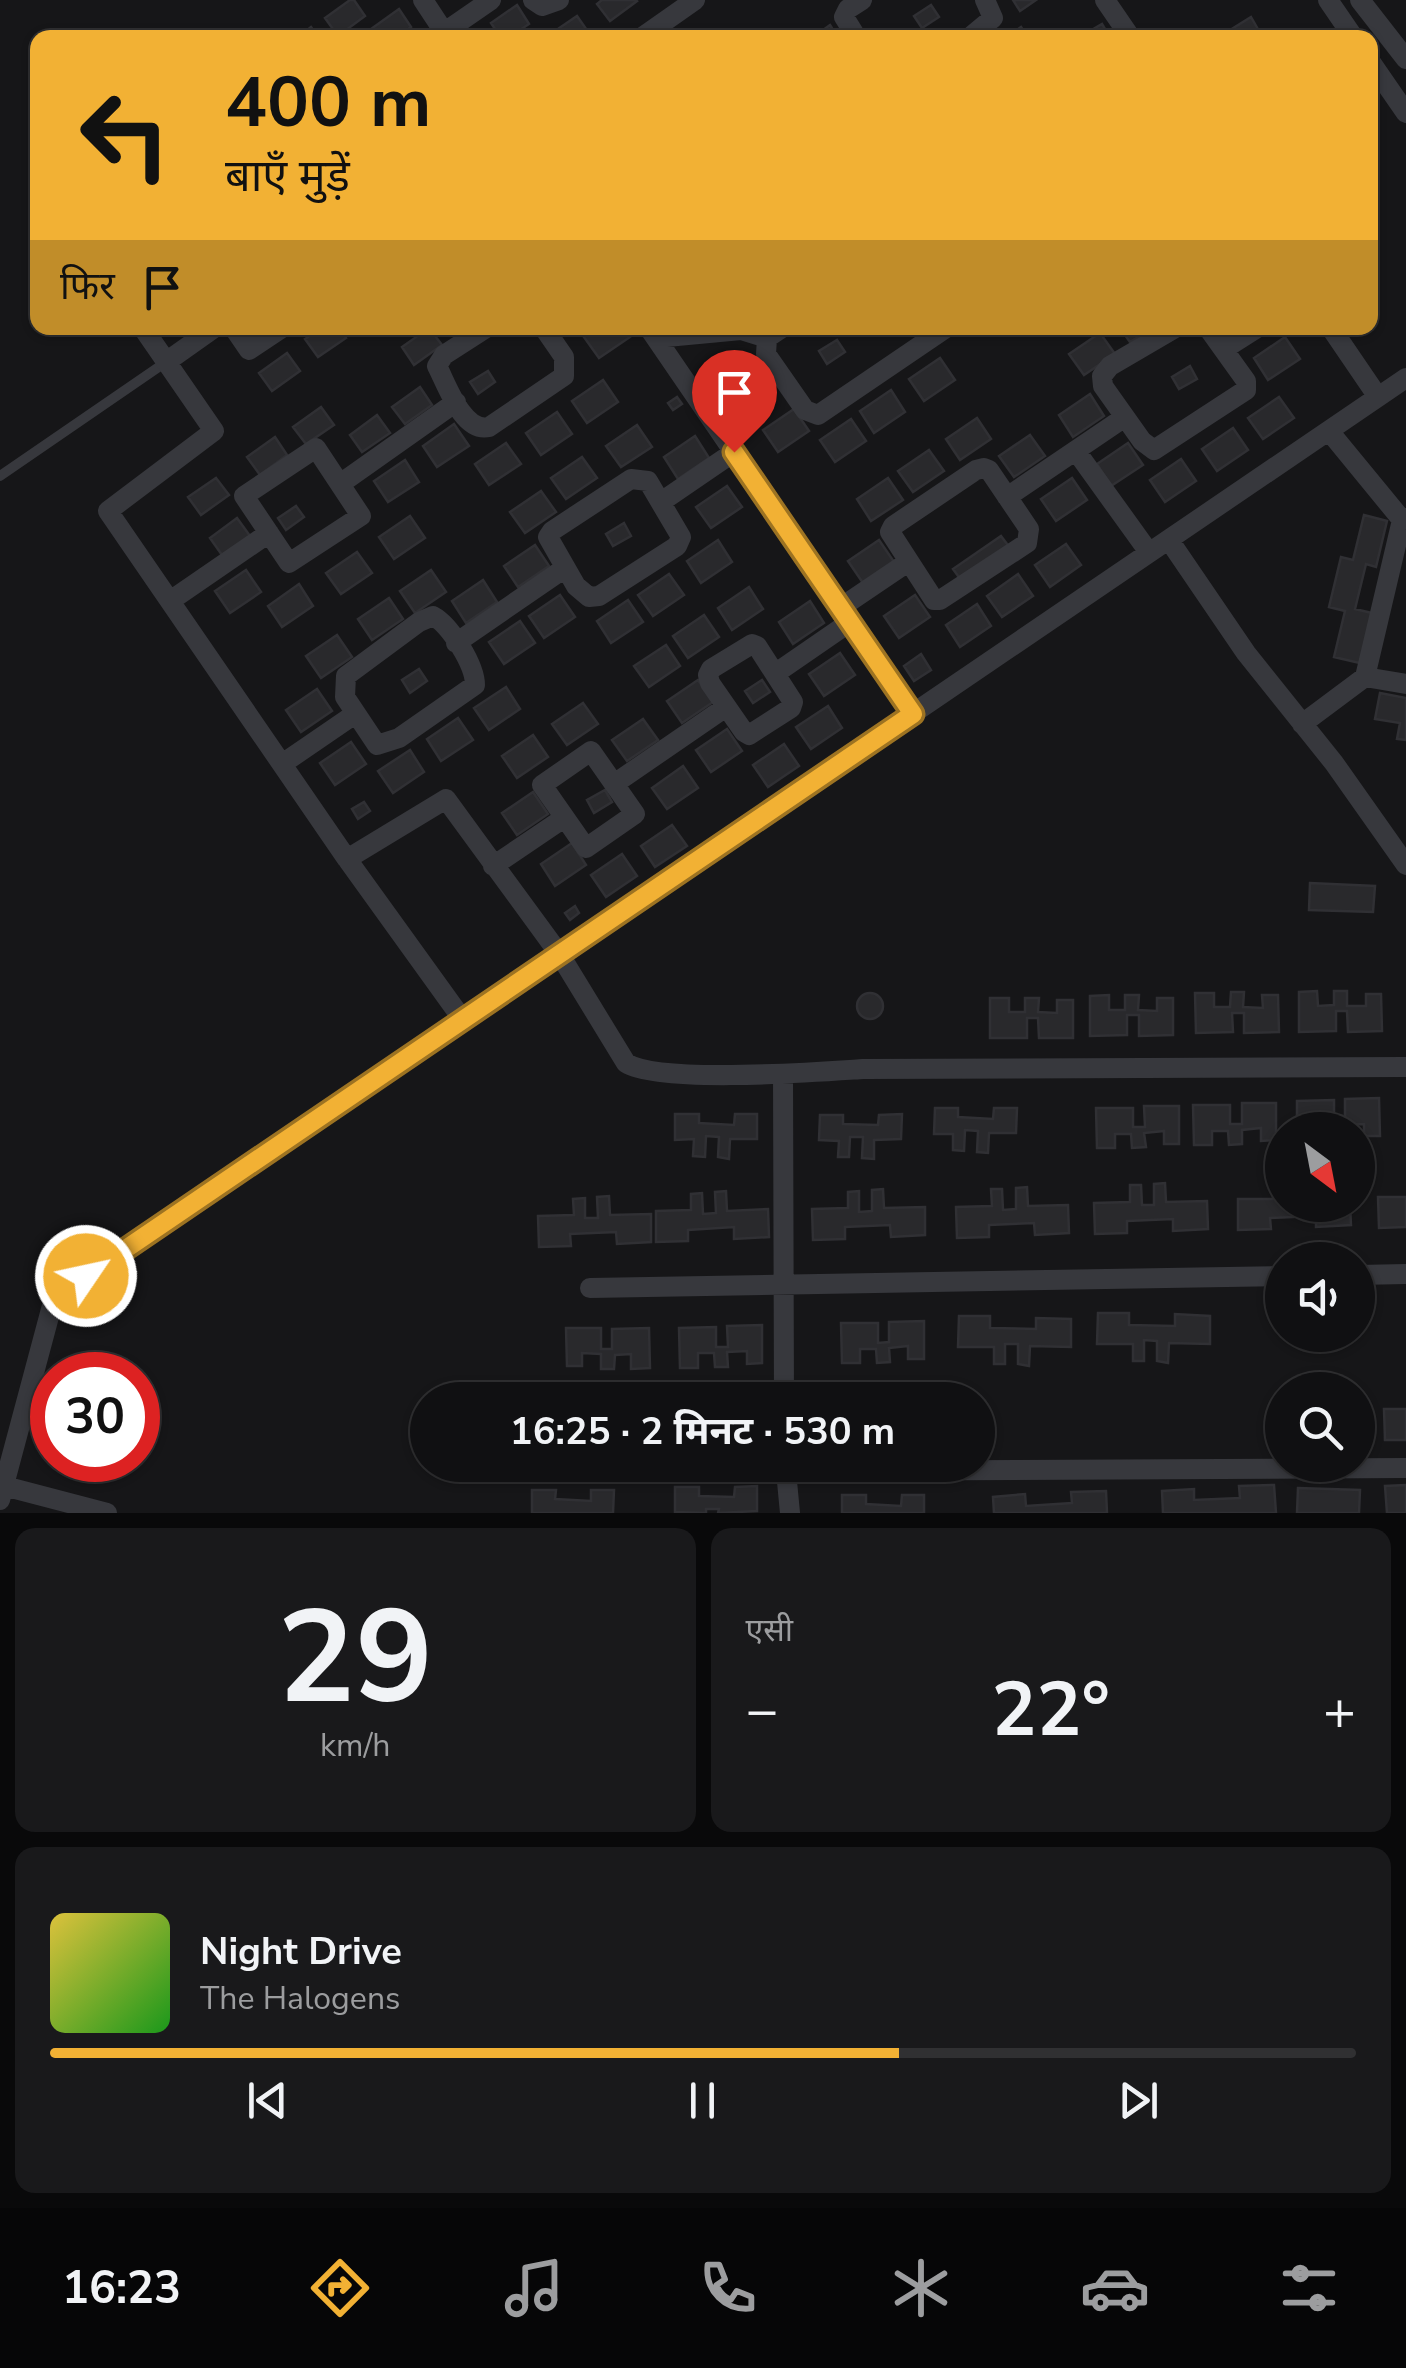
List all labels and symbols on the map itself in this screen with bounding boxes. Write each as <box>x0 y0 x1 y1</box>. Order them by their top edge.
pin <box>692 350 777 453</box>
north arrow <box>1265 1112 1375 1222</box>
position arrow <box>34 1224 138 1328</box>
speed limit sign: 30 <box>30 1352 160 1482</box>

